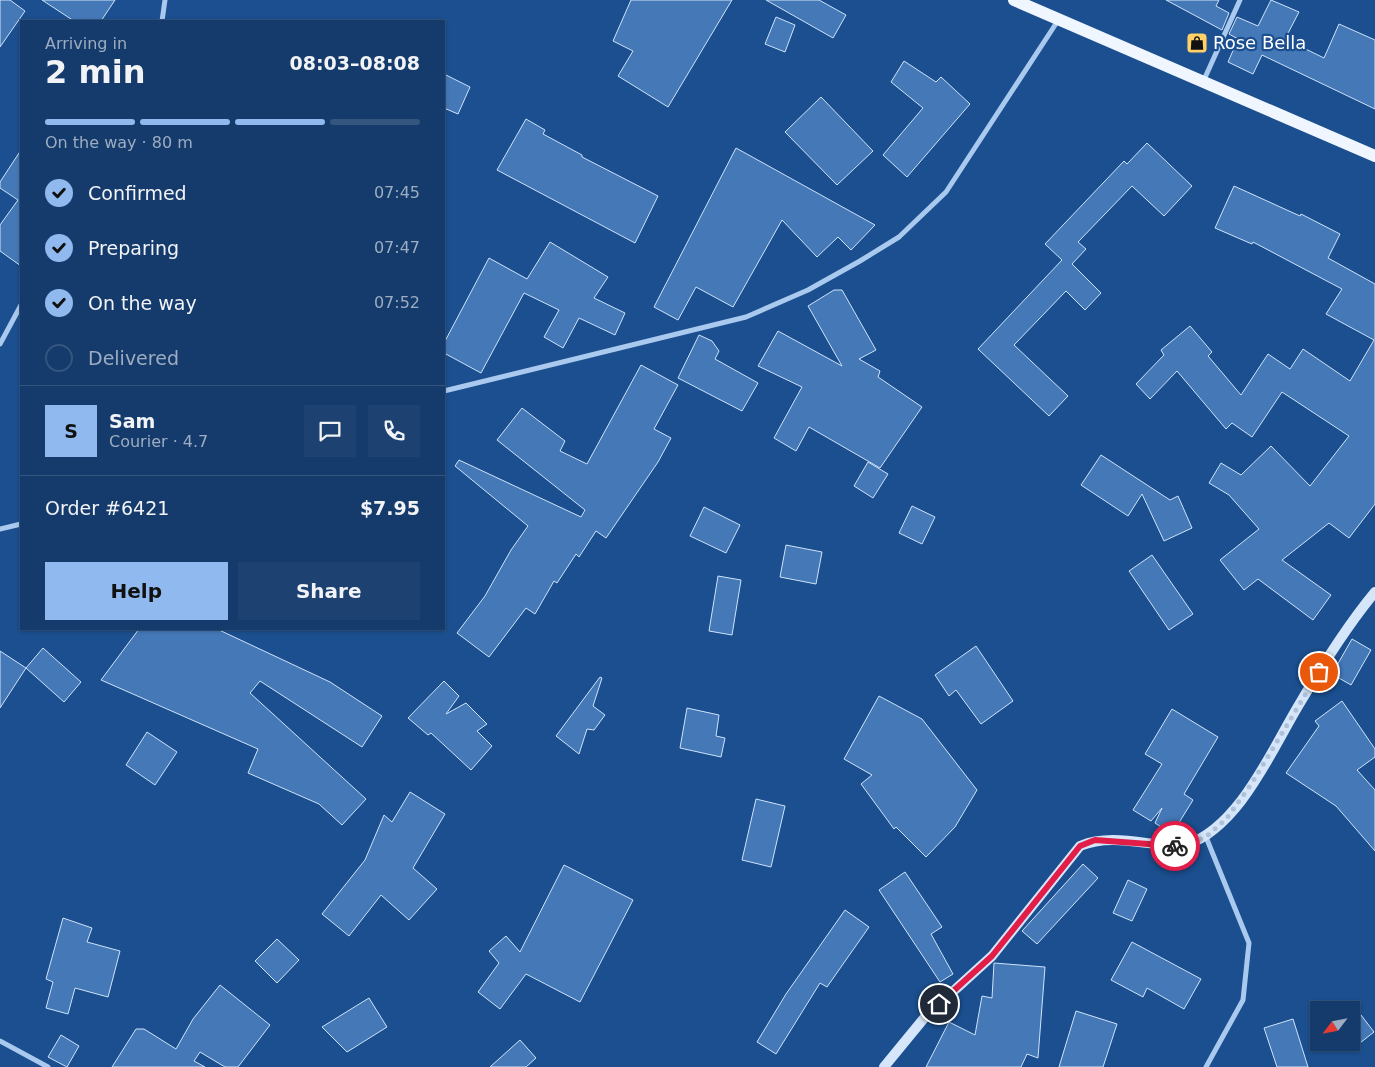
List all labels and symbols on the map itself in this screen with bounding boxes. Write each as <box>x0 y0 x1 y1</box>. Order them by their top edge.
shop icon: Rose Bella <box>1185 31 1209 55</box>
place label: Rose Bella <box>1213 32 1306 53</box>
pin <box>1298 651 1340 693</box>
courier <box>1150 821 1200 871</box>
pin <box>918 983 960 1025</box>
north arrow <box>1310 1001 1360 1051</box>

